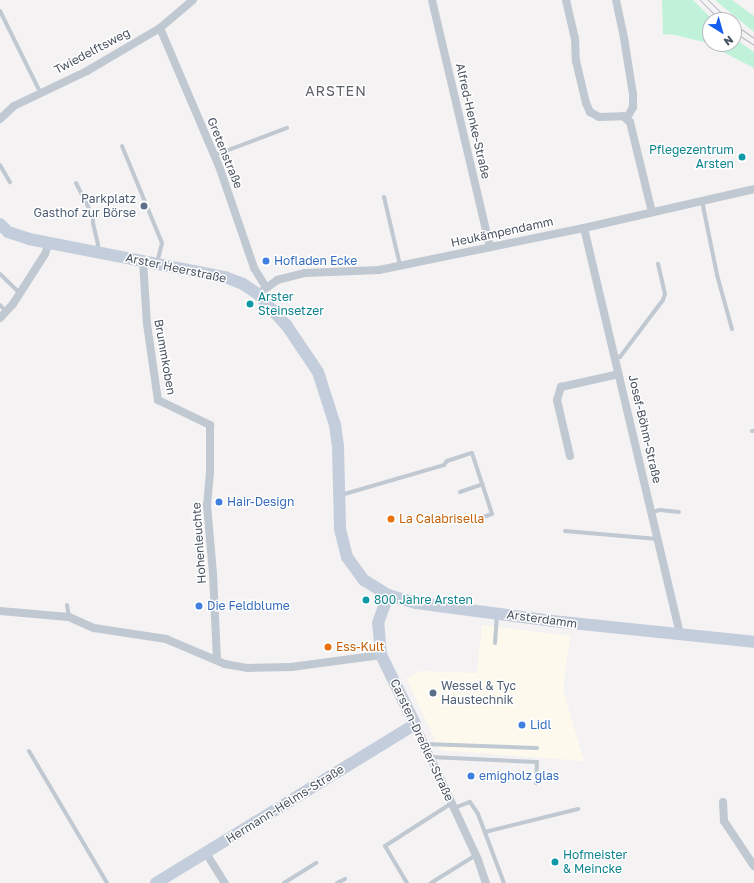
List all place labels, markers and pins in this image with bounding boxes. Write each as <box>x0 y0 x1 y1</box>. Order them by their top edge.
place label: Pflegezentrum Arsten <box>649 143 734 171</box>
marker: Pflegezentrum Arsten <box>737 152 747 162</box>
place label: Parkplatz Gasthof zur Börse <box>33 192 136 220</box>
marker: Parkplatz Gasthof zur Börse <box>139 201 149 211</box>
place label: Hofladen Ecke <box>274 254 357 268</box>
marker: Hofladen Ecke <box>261 256 271 266</box>
place label: Arster Steinsetzer <box>258 290 324 318</box>
marker: Arster Steinsetzer <box>245 299 255 309</box>
place label: Hair-Design <box>227 495 294 509</box>
marker: Hair-Design <box>214 497 224 507</box>
place label: La Calabrisella <box>399 512 484 526</box>
marker: La Calabrisella <box>386 514 396 524</box>
place label: 800 Jahre Arsten <box>374 593 473 607</box>
marker: 800 Jahre Arsten <box>361 595 371 605</box>
place label: Die Feldblume <box>207 599 290 613</box>
marker: Die Feldblume <box>194 601 204 611</box>
place label: Ess-Kult <box>336 640 384 654</box>
marker: Ess-Kult <box>323 642 333 652</box>
place label: Wessel & Tyc Haustechnik <box>441 679 516 707</box>
marker: Wessel & Tyc Haustechnik <box>428 688 438 698</box>
place label: Lidl <box>530 718 551 732</box>
marker: Lidl <box>517 720 527 730</box>
place label: emigholz glas <box>479 769 559 783</box>
marker: emigholz glas <box>466 771 476 781</box>
place label: Hofmeister & Meincke <box>563 848 627 876</box>
marker: Hofmeister & Meincke <box>550 857 560 867</box>

